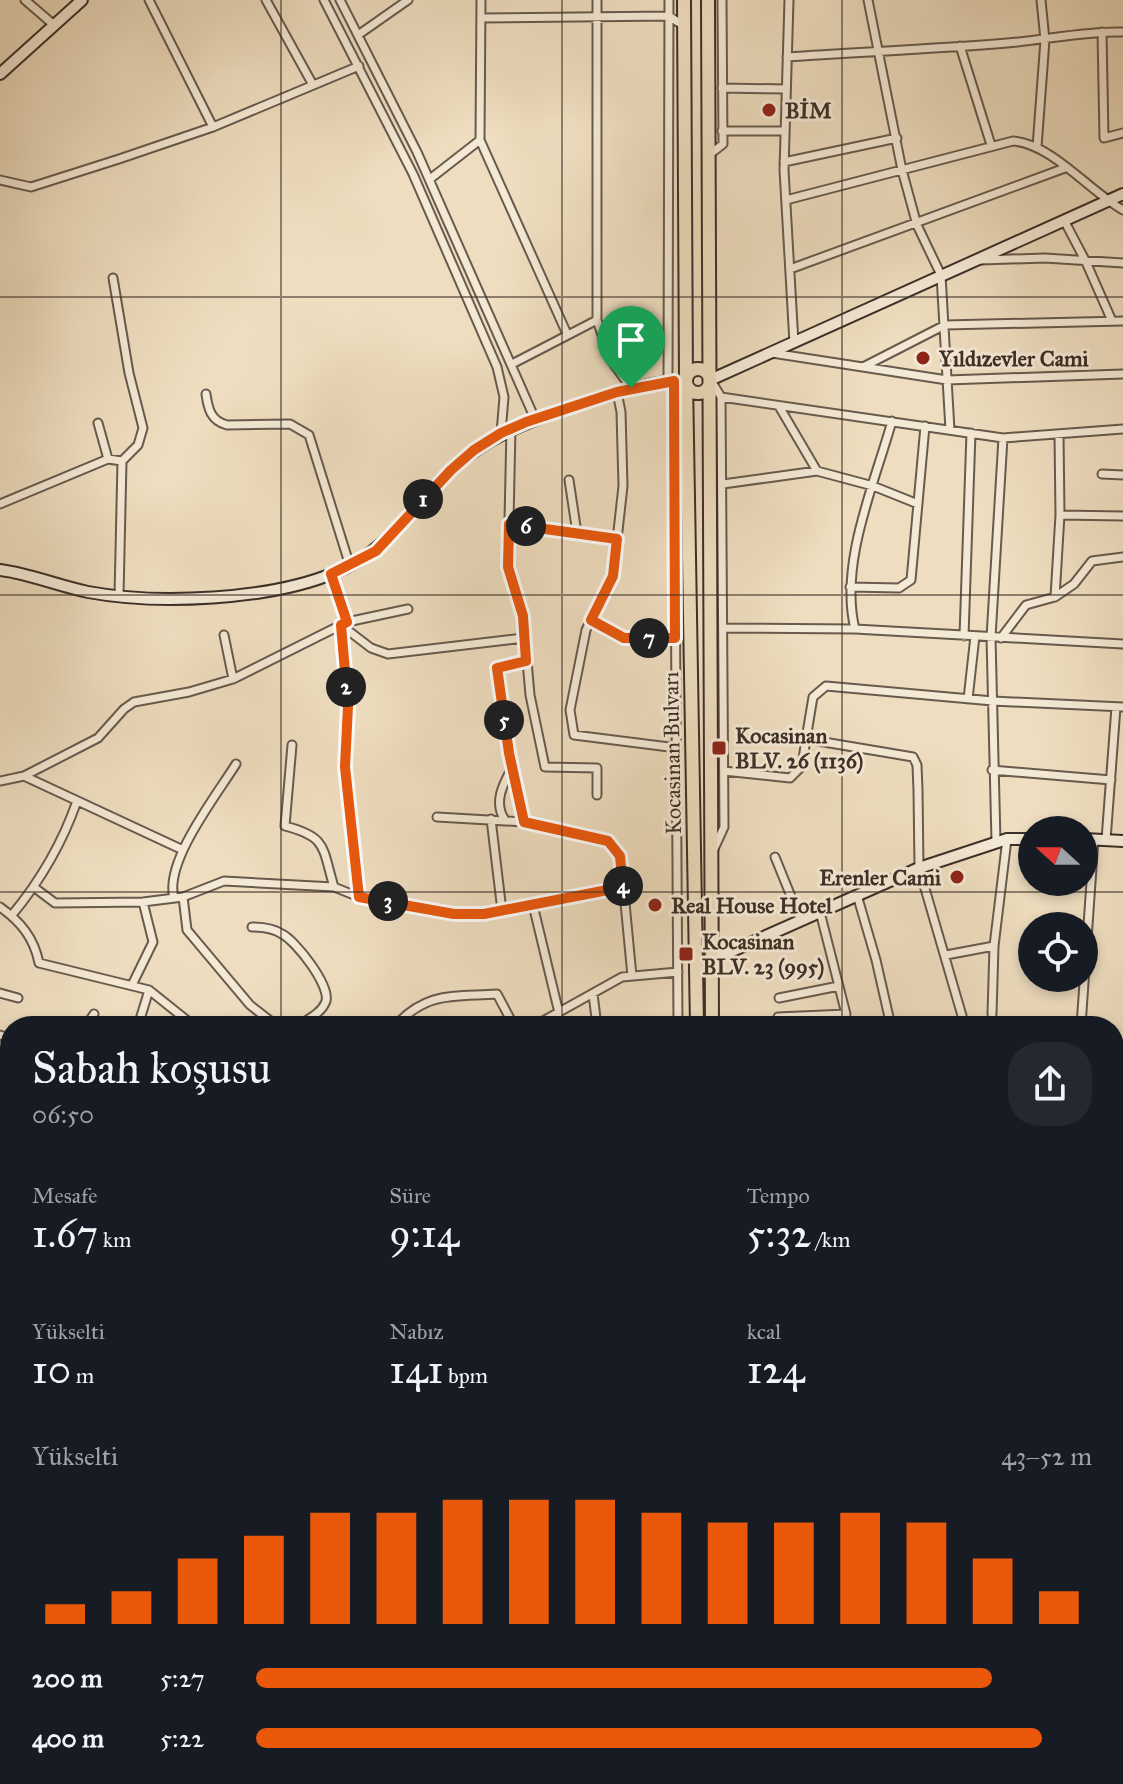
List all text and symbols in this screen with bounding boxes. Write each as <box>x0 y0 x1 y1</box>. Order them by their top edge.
place label: BİM <box>785 97 832 124</box>
marker: BİM <box>760 101 778 119</box>
pin <box>597 306 665 388</box>
icon: arrive <box>609 318 653 362</box>
place label: Yıldızevler Cami <box>938 345 1090 372</box>
marker: Yıldızevler Cami <box>914 349 932 367</box>
pin: 1 <box>403 479 443 519</box>
text: 1 <box>419 485 427 512</box>
pin: 6 <box>506 506 546 546</box>
text: 6 <box>520 512 532 539</box>
pin: 7 <box>629 618 669 658</box>
text: 7 <box>643 624 655 651</box>
pin: 2 <box>326 667 366 707</box>
street label: Kocasinan Bulvarı <box>657 671 687 835</box>
text: 2 <box>341 673 351 700</box>
pin: 5 <box>484 700 524 740</box>
text: 5 <box>499 706 509 733</box>
place label: Kocasinan BLV. 26 (1136) <box>735 722 863 774</box>
marker: Kocasinan BLV. 26 (1136) <box>710 739 728 757</box>
north arrow <box>1018 816 1098 896</box>
map controls <box>1018 816 1098 992</box>
place label: Erenler Cami <box>819 864 942 891</box>
pin: 4 <box>603 866 643 906</box>
marker: Erenler Cami <box>948 868 966 886</box>
text: 4 <box>617 872 629 899</box>
pin: 3 <box>368 881 408 921</box>
text: 3 <box>384 887 392 914</box>
place label: Real House Hotel <box>671 892 833 919</box>
marker: Real House Hotel <box>646 896 664 914</box>
button: locate <box>1018 912 1098 992</box>
place label: Kocasinan BLV. 23 (995) <box>702 928 824 980</box>
marker: Kocasinan BLV. 23 (995) <box>677 945 695 963</box>
text: Sabah koşusu <box>32 1041 271 1095</box>
button: share <box>1008 1042 1092 1126</box>
text: 06:50 <box>32 1098 94 1130</box>
text: Mesafe <box>32 1182 97 1209</box>
text: Süre <box>389 1182 431 1209</box>
text: Tempo <box>747 1182 810 1209</box>
text: 1.67 <box>32 1209 98 1258</box>
text: 9:14 <box>389 1209 459 1258</box>
text: 5:32 <box>747 1209 811 1258</box>
text: km <box>98 1226 131 1253</box>
text: /km <box>811 1226 850 1253</box>
text: Yükselti <box>32 1318 105 1345</box>
text: Nabız <box>389 1318 444 1345</box>
text: kcal <box>747 1318 781 1345</box>
text: 10 <box>32 1345 71 1394</box>
text: 141 <box>389 1345 443 1394</box>
text: 124 <box>747 1345 804 1394</box>
text: m <box>71 1362 94 1389</box>
text: bpm <box>443 1362 488 1389</box>
text: Yükselti <box>32 1440 118 1472</box>
text: 43–52 m <box>1001 1440 1092 1472</box>
text: 200 m <box>32 1662 103 1694</box>
text: 5:27 <box>160 1662 205 1694</box>
text: 400 m <box>32 1722 104 1754</box>
text: 5:22 <box>160 1722 204 1754</box>

